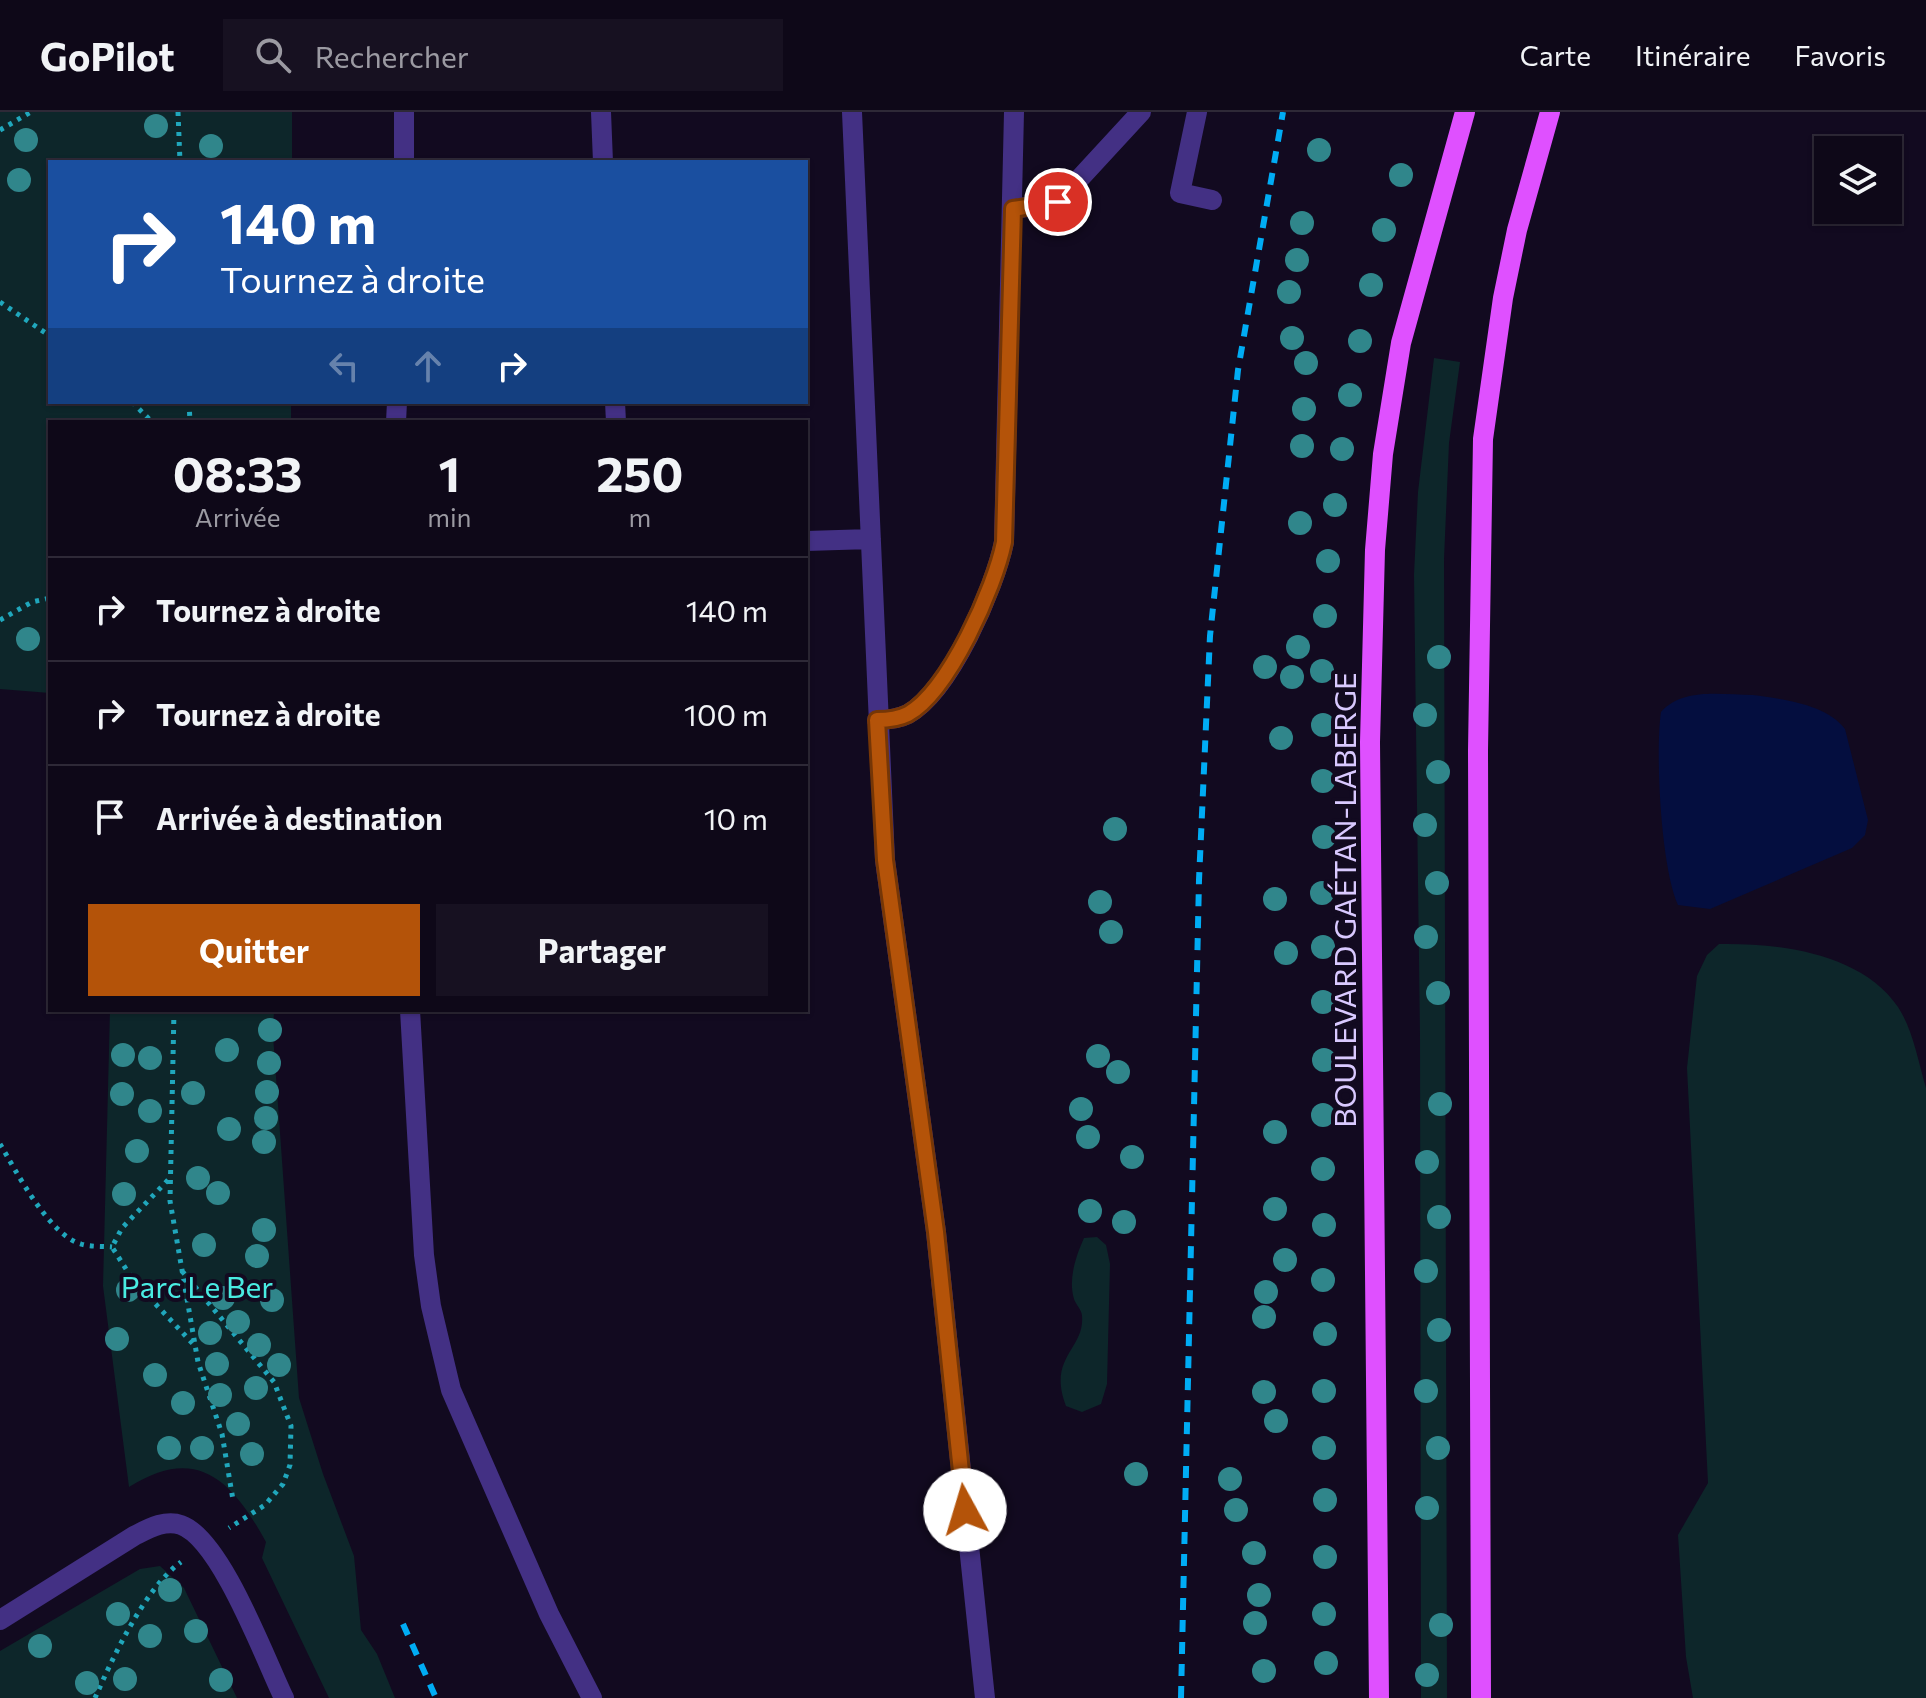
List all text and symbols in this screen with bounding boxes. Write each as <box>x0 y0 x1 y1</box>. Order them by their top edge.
search box <box>223 19 783 91</box>
text: GoPilot <box>40 32 175 79</box>
icon: search <box>251 33 295 77</box>
text: Rechercher <box>315 37 469 74</box>
text: Carte <box>1520 38 1591 72</box>
text: Itinéraire <box>1635 38 1750 72</box>
text: Favoris <box>1794 38 1886 72</box>
map controls <box>1814 136 1902 224</box>
button: layers <box>1814 136 1902 224</box>
pin <box>1024 168 1092 236</box>
icon: arrive <box>1036 180 1080 224</box>
text: 140 m <box>220 187 376 256</box>
icon: right <box>88 192 192 296</box>
text: Tournez à droite <box>220 256 485 300</box>
icon: left <box>322 344 366 388</box>
icon: ahead <box>406 344 450 388</box>
icon: right <box>490 344 534 388</box>
text: 08:33 <box>173 443 303 502</box>
text: 1 <box>438 443 460 502</box>
text: 250 <box>596 443 683 502</box>
text: Arrivée <box>195 501 280 532</box>
text: min <box>427 501 471 532</box>
text: m <box>628 501 651 532</box>
icon: right <box>88 587 132 631</box>
text: Tournez à droite <box>156 591 380 628</box>
text: 140 m <box>686 591 768 628</box>
street label: BOULEVARD GAÉTAN-LABERGE <box>1325 672 1362 1128</box>
icon: right <box>88 691 132 735</box>
text: Tournez à droite <box>156 695 380 732</box>
text: 100 m <box>684 695 768 732</box>
icon: arrive <box>88 795 132 839</box>
text: Arrivée à destination <box>156 799 443 836</box>
text: 10 m <box>704 799 768 836</box>
button: Quitter <box>88 904 420 996</box>
button: Partager <box>436 904 768 996</box>
park label: Parc Le Ber <box>121 1267 273 1304</box>
position arrow <box>923 1468 1007 1552</box>

